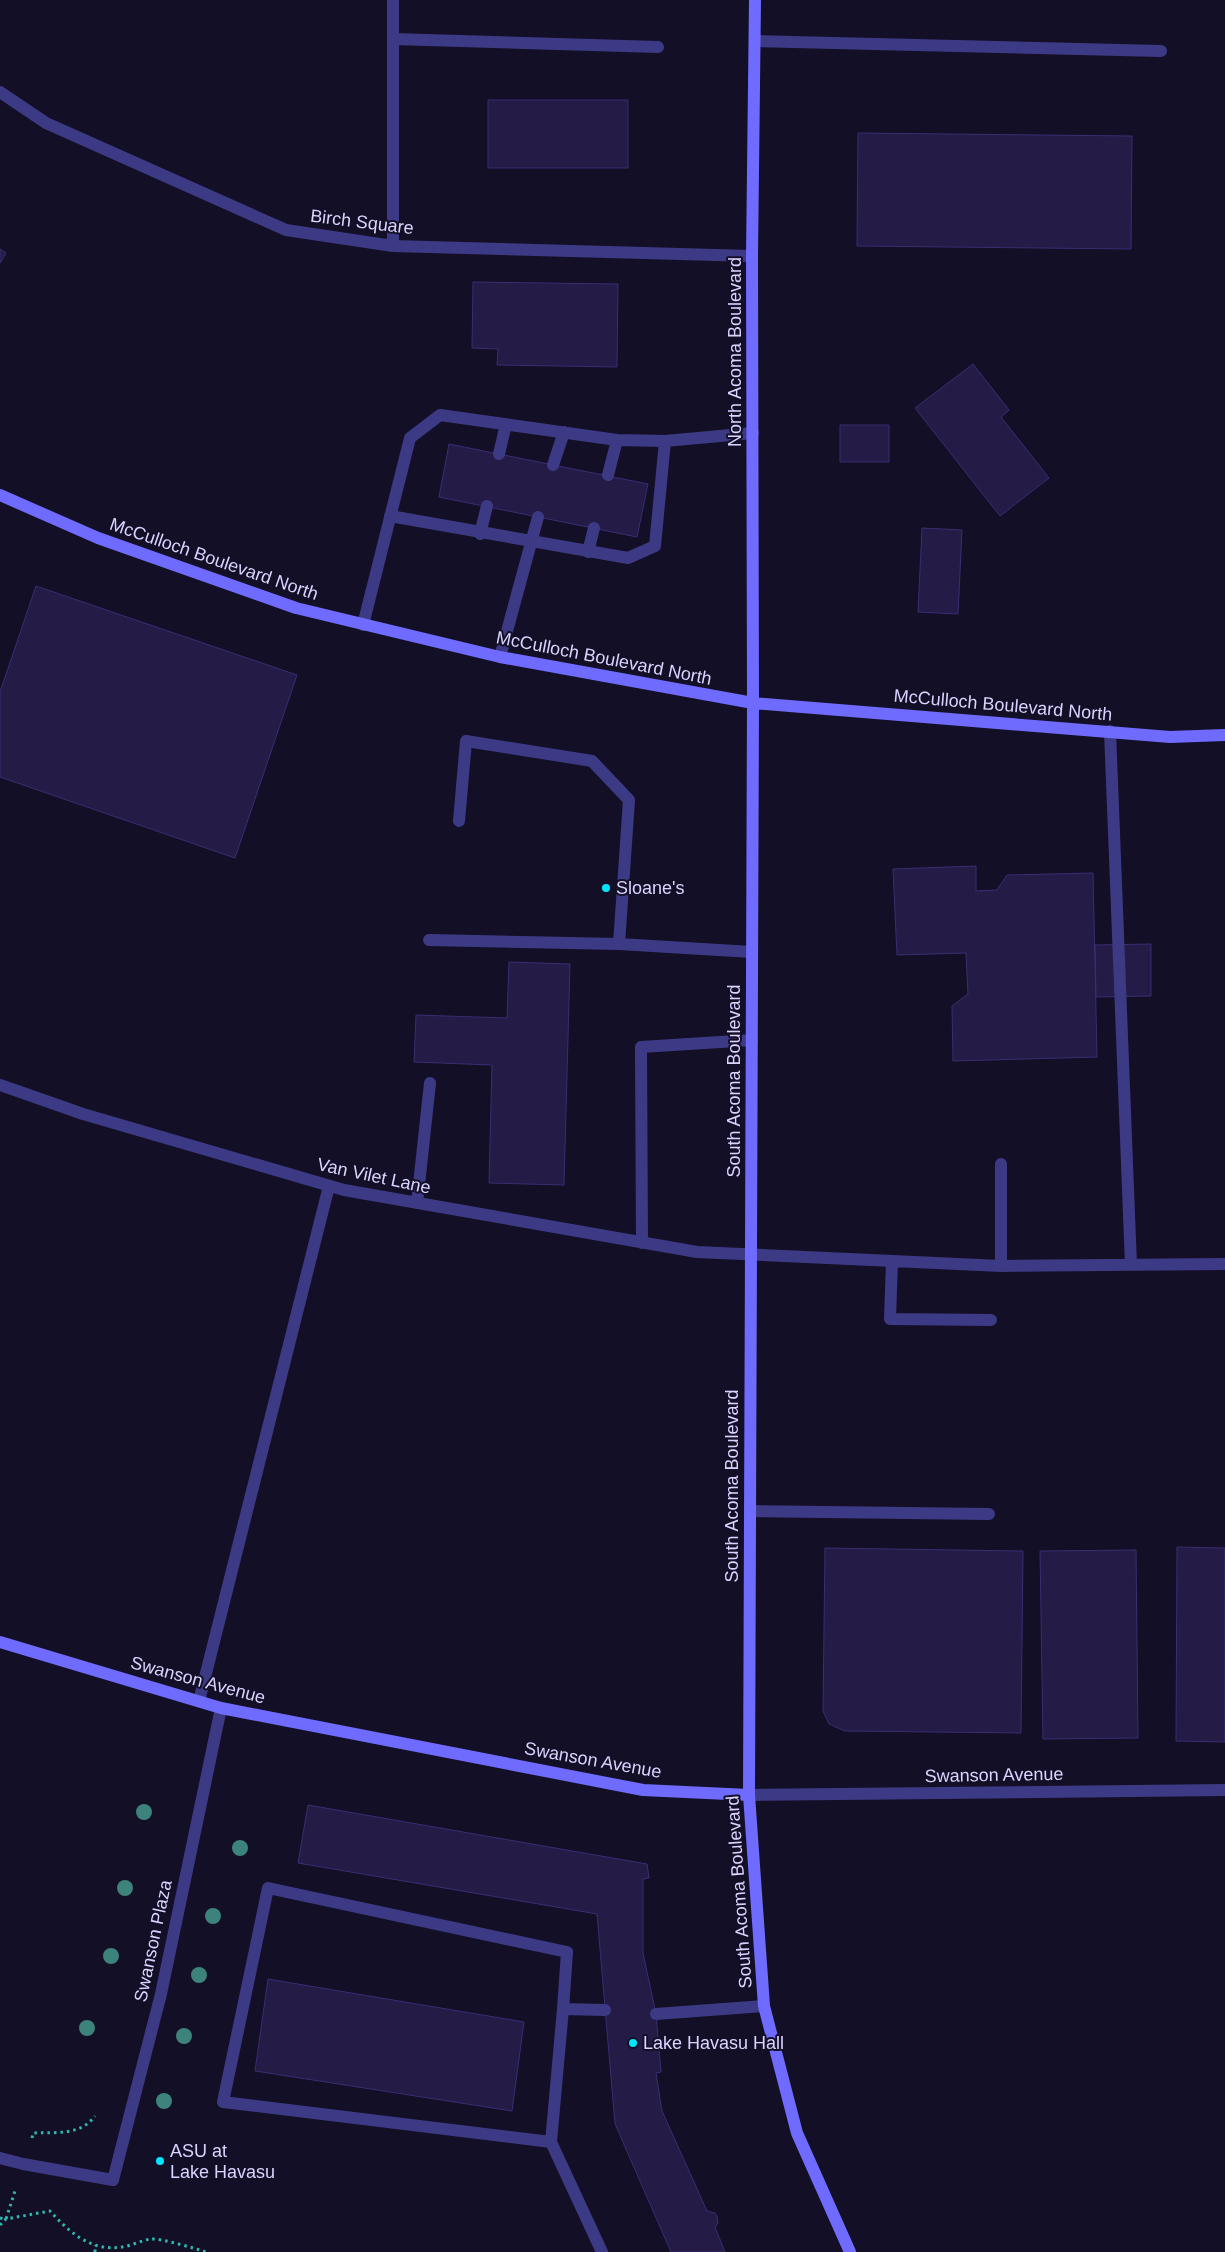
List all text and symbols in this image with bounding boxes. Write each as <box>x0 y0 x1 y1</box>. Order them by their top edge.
street label: Birch Square <box>309 206 415 238</box>
street label: North Acoma Boulevard <box>725 257 745 447</box>
street label: McCulloch Boulevard North <box>107 514 321 604</box>
street label: McCulloch Boulevard North <box>495 627 713 689</box>
street label: McCulloch Boulevard North <box>893 685 1113 725</box>
place label: Sloane's <box>616 878 684 898</box>
marker: Sloane's <box>600 882 612 894</box>
street label: South Acoma Boulevard <box>724 984 744 1178</box>
street label: Van Vilet Lane <box>315 1154 433 1198</box>
street label: South Acoma Boulevard <box>722 1389 742 1583</box>
street label: Swanson Avenue <box>128 1652 268 1708</box>
street label: Swanson Avenue <box>523 1738 663 1782</box>
street label: Swanson Avenue <box>924 1764 1064 1786</box>
street label: South Acoma Boulevard <box>722 1795 756 1989</box>
street label: Swanson Plaza <box>130 1877 176 2004</box>
place label: Lake Havasu Hall <box>643 2033 784 2053</box>
marker: Lake Havasu Hall <box>627 2037 639 2049</box>
place label: ASU at Lake Havasu <box>170 2141 275 2182</box>
marker: ASU at Lake Havasu <box>154 2155 166 2167</box>

